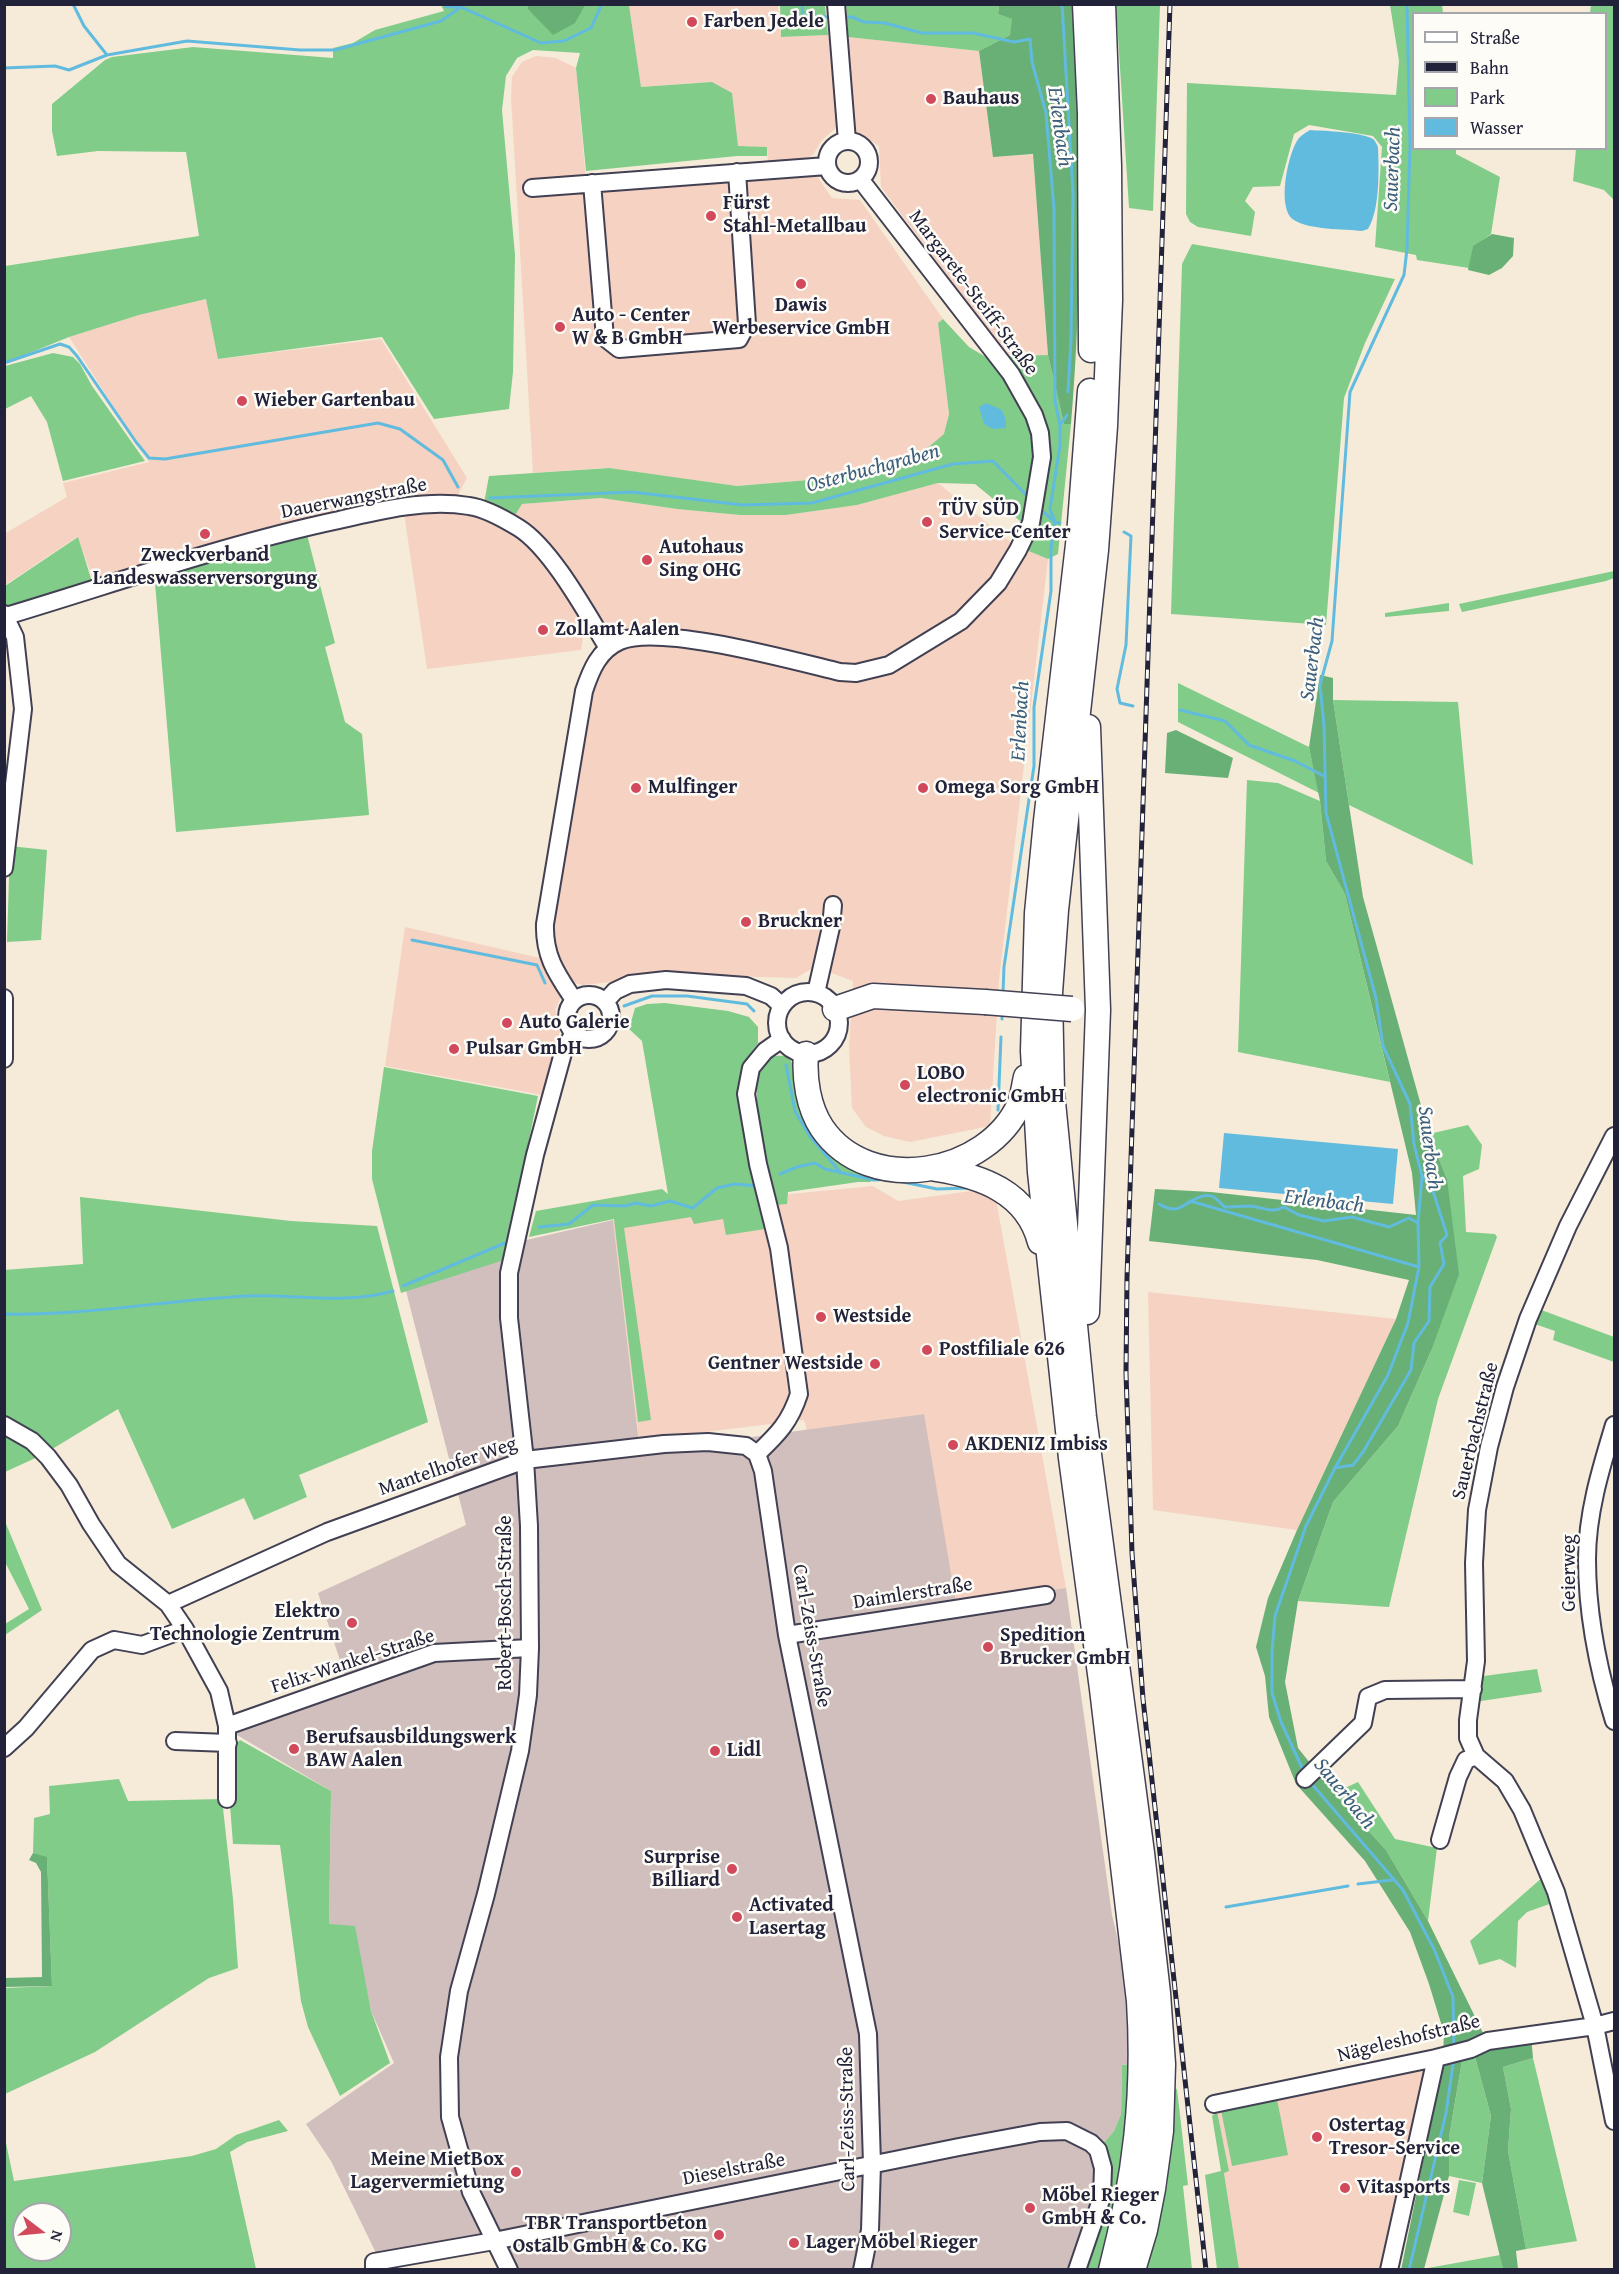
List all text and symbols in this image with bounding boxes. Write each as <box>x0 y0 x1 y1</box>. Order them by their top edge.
place label: Farben Jedele <box>704 10 824 34</box>
legend <box>1412 12 1607 150</box>
marker: Farben Jedele <box>685 15 699 29</box>
text: Straße <box>1470 24 1520 51</box>
text: Bahn <box>1470 54 1509 81</box>
text: Park <box>1470 84 1505 111</box>
water label: Erlenbach <box>1041 85 1077 169</box>
place label: Bauhaus <box>943 87 1019 111</box>
marker: Bauhaus <box>924 92 938 106</box>
text: Wasser <box>1470 114 1523 141</box>
water label: Sauerbach <box>1379 126 1407 212</box>
place label: Fürst Stahl-Metallbau <box>723 192 866 239</box>
street label: Margarete-Steiff-Straße <box>903 205 1043 381</box>
marker: Fürst Stahl-Metallbau <box>704 209 718 223</box>
marker: Dawis Werbeservice GmbH <box>794 277 808 291</box>
place label: Dawis Werbeservice GmbH <box>712 294 890 341</box>
place label: Auto - Center W & B GmbH <box>572 304 690 351</box>
marker: Auto - Center W & B GmbH <box>553 320 567 334</box>
place label: Wieber Gartenbau <box>254 389 415 413</box>
marker: Wieber Gartenbau <box>235 394 249 408</box>
water label: Osterbuchgraben <box>804 439 942 499</box>
street label: Dauerwangstraße <box>279 473 429 525</box>
place label: TÜV SÜD Service-Center <box>939 498 1071 545</box>
marker: TÜV SÜD Service-Center <box>920 515 934 529</box>
marker: Zweckverband Landeswasserversorgung <box>198 527 212 541</box>
place label: Autohaus Sing OHG <box>659 536 744 583</box>
place label: Zweckverband Landeswasserversorgung <box>93 544 317 591</box>
marker: Autohaus Sing OHG <box>640 553 654 567</box>
water label: Sauerbach <box>1295 615 1331 703</box>
place label: Zollamt Aalen <box>555 618 679 642</box>
marker: Zollamt Aalen <box>536 623 550 637</box>
water label: Erlenbach <box>1006 680 1036 762</box>
place label: Mulfinger <box>648 776 737 800</box>
place label: Omega Sorg GmbH <box>935 776 1099 800</box>
marker: Mulfinger <box>629 781 643 795</box>
marker: Omega Sorg GmbH <box>916 781 930 795</box>
place label: Bruckner <box>758 910 842 934</box>
marker: Bruckner <box>739 915 753 929</box>
place label: Auto Galerie <box>519 1011 630 1035</box>
marker: Auto Galerie <box>500 1016 514 1030</box>
place label: Pulsar GmbH <box>466 1037 582 1061</box>
marker: Pulsar GmbH <box>447 1042 461 1056</box>
place label: LOBO electronic GmbH <box>917 1062 1065 1109</box>
marker: LOBO electronic GmbH <box>898 1078 912 1092</box>
water label: Sauerbach <box>1411 1104 1447 1192</box>
water label: Erlenbach <box>1283 1185 1365 1219</box>
place label: Westside <box>833 1305 911 1329</box>
marker: Westside <box>814 1310 828 1324</box>
place label: Postfiliale 626 <box>939 1338 1065 1362</box>
marker: Postfiliale 626 <box>920 1343 934 1357</box>
place label: Gentner Westside <box>708 1352 863 1376</box>
marker: Gentner Westside <box>868 1357 882 1371</box>
street label: Sauerbachstraße <box>1447 1360 1505 1502</box>
street label: Mantelhofer Weg <box>376 1432 520 1502</box>
place label: AKDENIZ Imbiss <box>965 1433 1108 1457</box>
marker: AKDENIZ Imbiss <box>946 1438 960 1452</box>
street label: Robert-Bosch-Straße <box>494 1515 518 1691</box>
street label: Geierweg <box>1558 1534 1582 1612</box>
street label: Carl-Zeiss-Straße <box>787 1563 835 1709</box>
street label: Daimlerstraße <box>852 1573 974 1615</box>
place label: Elektro Technologie Zentrum <box>150 1600 340 1647</box>
marker: Elektro Technologie Zentrum <box>345 1616 359 1630</box>
street label: Felix-Wankel-Straße <box>268 1624 438 1700</box>
place label: Spedition Brucker GmbH <box>1000 1624 1130 1671</box>
marker: Spedition Brucker GmbH <box>981 1640 995 1654</box>
place label: Berufsausbildungswerk BAW Aalen <box>306 1726 516 1773</box>
place label: Lidl <box>727 1739 761 1763</box>
marker: Berufsausbildungswerk BAW Aalen <box>287 1742 301 1756</box>
marker: Lidl <box>708 1744 722 1758</box>
water label: Sauerbach <box>1308 1753 1380 1835</box>
place label: Surprise Billiard <box>644 1846 720 1893</box>
marker: Surprise Billiard <box>725 1862 739 1876</box>
place label: Activated Lasertag <box>749 1894 834 1941</box>
marker: Activated Lasertag <box>730 1910 744 1924</box>
street label: Nägeleshofstraße <box>1335 2010 1483 2068</box>
street label: Carl-Zeiss-Straße <box>835 2046 861 2192</box>
place label: Ostertag Tresor-Service <box>1329 2114 1460 2161</box>
marker: Ostertag Tresor-Service <box>1310 2130 1324 2144</box>
place label: Meine MietBox Lagervermietung <box>350 2148 504 2195</box>
street label: Dieselstraße <box>681 2148 787 2192</box>
marker: Meine MietBox Lagervermietung <box>509 2165 523 2179</box>
place label: Vitasports <box>1357 2176 1450 2200</box>
marker: Vitasports <box>1338 2181 1352 2195</box>
place label: Möbel Rieger GmbH & Co. <box>1042 2184 1159 2231</box>
marker: Möbel Rieger GmbH & Co. <box>1023 2201 1037 2215</box>
north arrow <box>12 2202 72 2262</box>
place label: TBR Transportbeton Ostalb GmbH & Co. KG <box>513 2212 707 2259</box>
text: N <box>44 2228 70 2245</box>
marker: TBR Transportbeton Ostalb GmbH & Co. KG <box>712 2228 726 2242</box>
place label: Lager Möbel Rieger <box>806 2231 978 2255</box>
marker: Lager Möbel Rieger <box>787 2236 801 2250</box>

